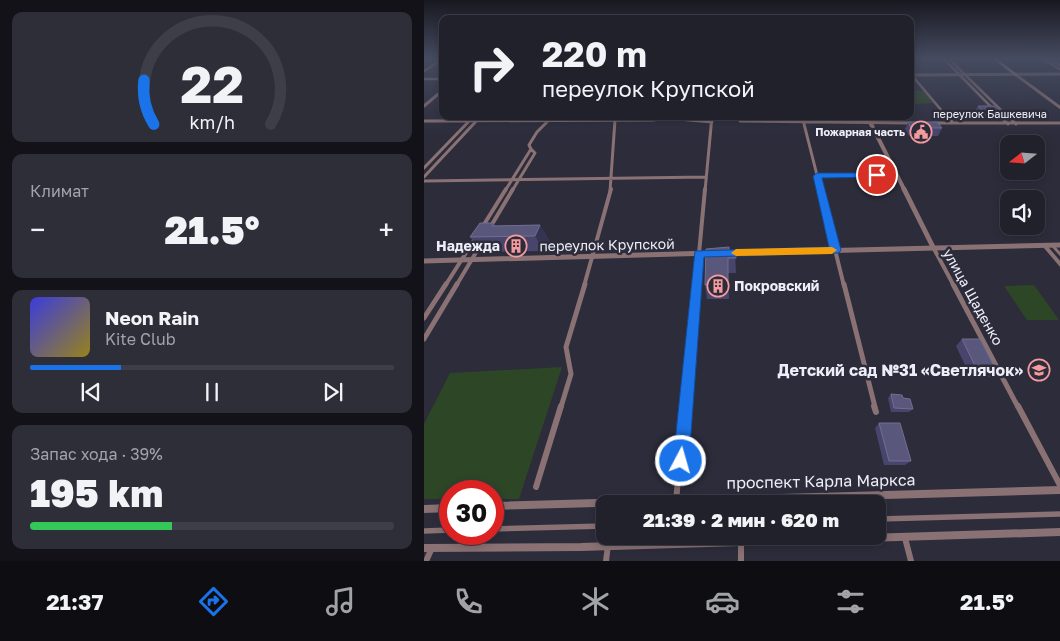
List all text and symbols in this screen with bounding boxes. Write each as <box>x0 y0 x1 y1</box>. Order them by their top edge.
text: 220 m <box>542 33 647 75</box>
icon: right <box>459 35 524 100</box>
text: 22 <box>180 52 244 114</box>
text: переулок Крупской <box>542 75 755 102</box>
street label: переулок Башкевича <box>933 107 1047 120</box>
text: km/h <box>189 111 235 133</box>
public building icon: Пожарная часть <box>909 120 933 144</box>
place label: Пожарная часть <box>815 125 905 138</box>
north arrow <box>1000 135 1045 180</box>
map controls <box>1000 135 1045 235</box>
pin <box>856 154 898 196</box>
icon: arrive <box>863 161 891 189</box>
text: Климат <box>30 181 89 201</box>
button: sound <box>1000 190 1045 235</box>
text: 21.5° <box>165 207 259 252</box>
text: − <box>30 213 45 246</box>
text: + <box>379 213 394 246</box>
building icon: Надежда <box>504 234 528 258</box>
street label: переулок Крупской <box>539 235 675 254</box>
place label: Надежда <box>436 237 500 254</box>
street label: улица Щаденко <box>940 246 1007 348</box>
building icon: Покровский <box>706 274 730 298</box>
place label: Покровский <box>734 277 819 294</box>
text: Neon Rain <box>105 306 199 329</box>
text: Kite Club <box>105 329 176 349</box>
school or university icon: Детский сад №31 «Светлячок» <box>1027 358 1051 382</box>
place label: Детский сад №31 «Светлячок» <box>777 360 1023 380</box>
icon: previous <box>77 378 105 406</box>
icon: pause <box>198 378 226 406</box>
icon: next <box>319 378 347 406</box>
position arrow <box>654 434 706 486</box>
text: Запас хода · 39% <box>30 444 163 464</box>
street label: проспект Карла Маркса <box>726 469 916 493</box>
text: 195 km <box>30 470 163 515</box>
speed limit sign: 30 <box>439 480 504 545</box>
text: 21:39 · 2 мин · 620 m <box>643 508 839 531</box>
icon: directions <box>196 584 231 619</box>
icon: music <box>323 584 358 619</box>
icon: phone <box>451 584 486 619</box>
icon: climate <box>578 584 613 619</box>
icon: car <box>705 584 740 619</box>
icon: filters <box>833 584 868 619</box>
text: 21:37 <box>46 588 103 615</box>
text: 21.5° <box>960 588 1014 615</box>

